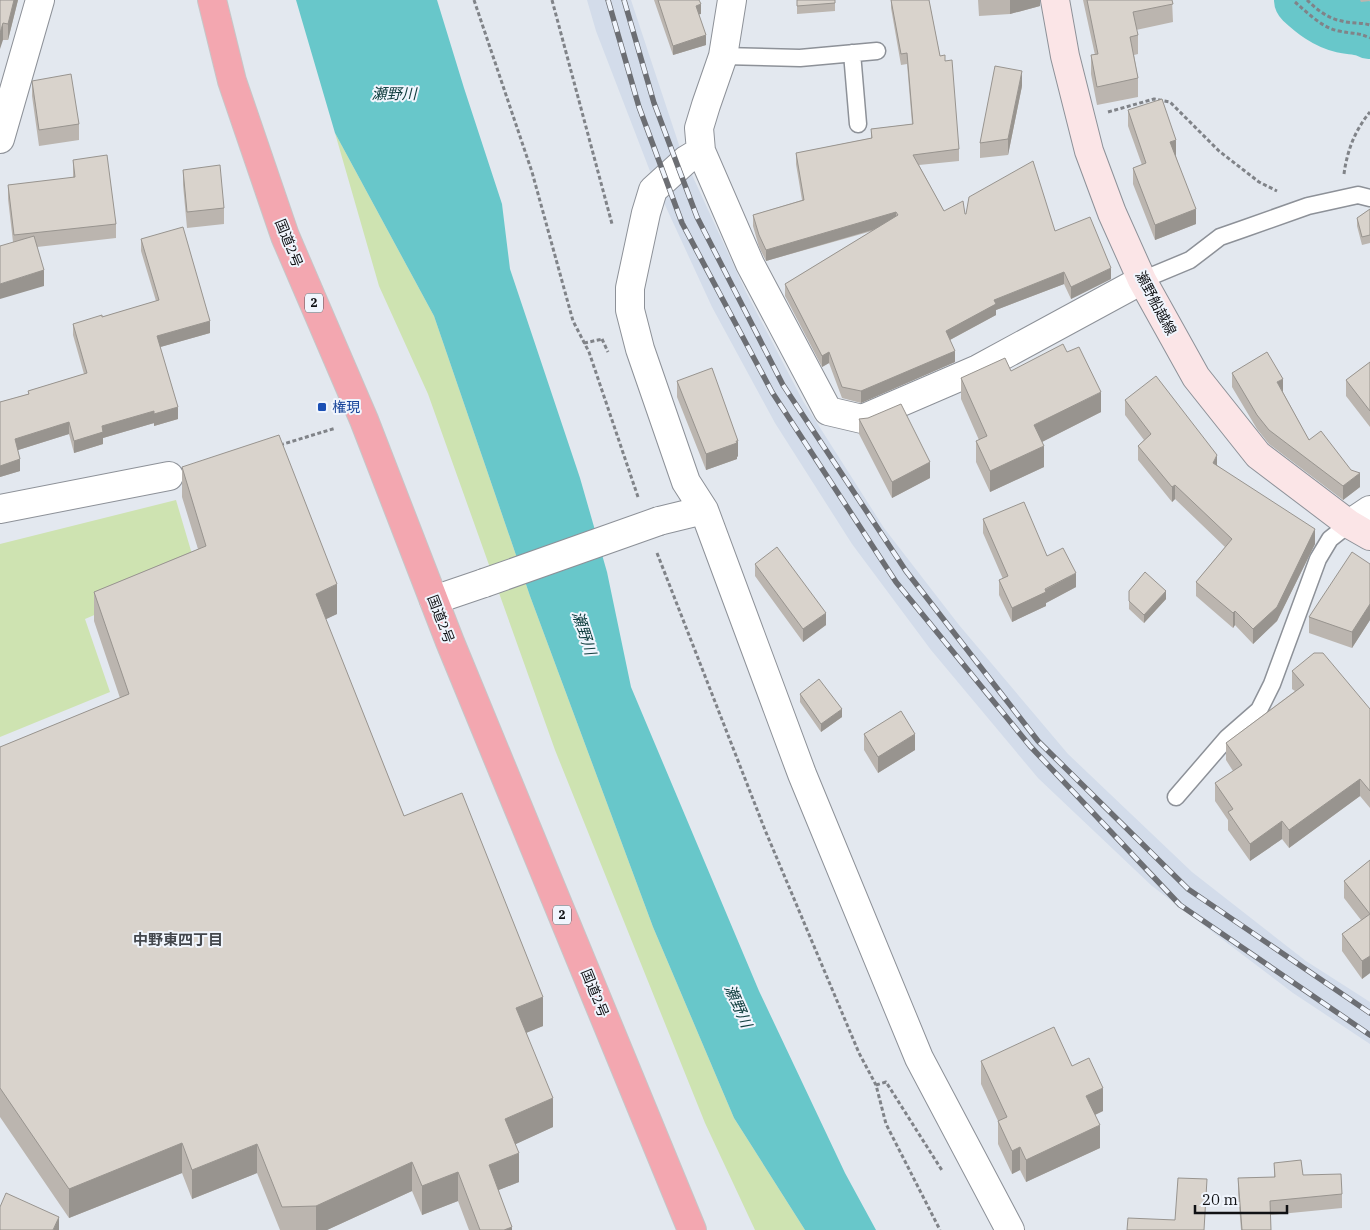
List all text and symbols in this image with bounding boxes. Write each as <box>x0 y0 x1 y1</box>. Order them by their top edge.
water label: 瀬野川 <box>371 84 418 103</box>
street label: 国道2号 <box>271 216 307 270</box>
street label: 瀬野船越線 <box>1132 268 1180 338</box>
road number: 2 <box>305 294 323 312</box>
place label: 権現 <box>332 398 360 416</box>
marker: 権現 <box>316 401 328 413</box>
street label: 国道2号 <box>424 592 458 646</box>
water label: 瀬野川 <box>568 609 601 659</box>
road number: 2 <box>553 906 571 924</box>
district label: 中野東四丁目 <box>133 930 223 949</box>
street label: 国道2号 <box>577 966 613 1020</box>
water label: 瀬野川 <box>721 981 757 1032</box>
scale bar <box>1195 1182 1288 1214</box>
text: 20 m <box>1202 1190 1238 1209</box>

